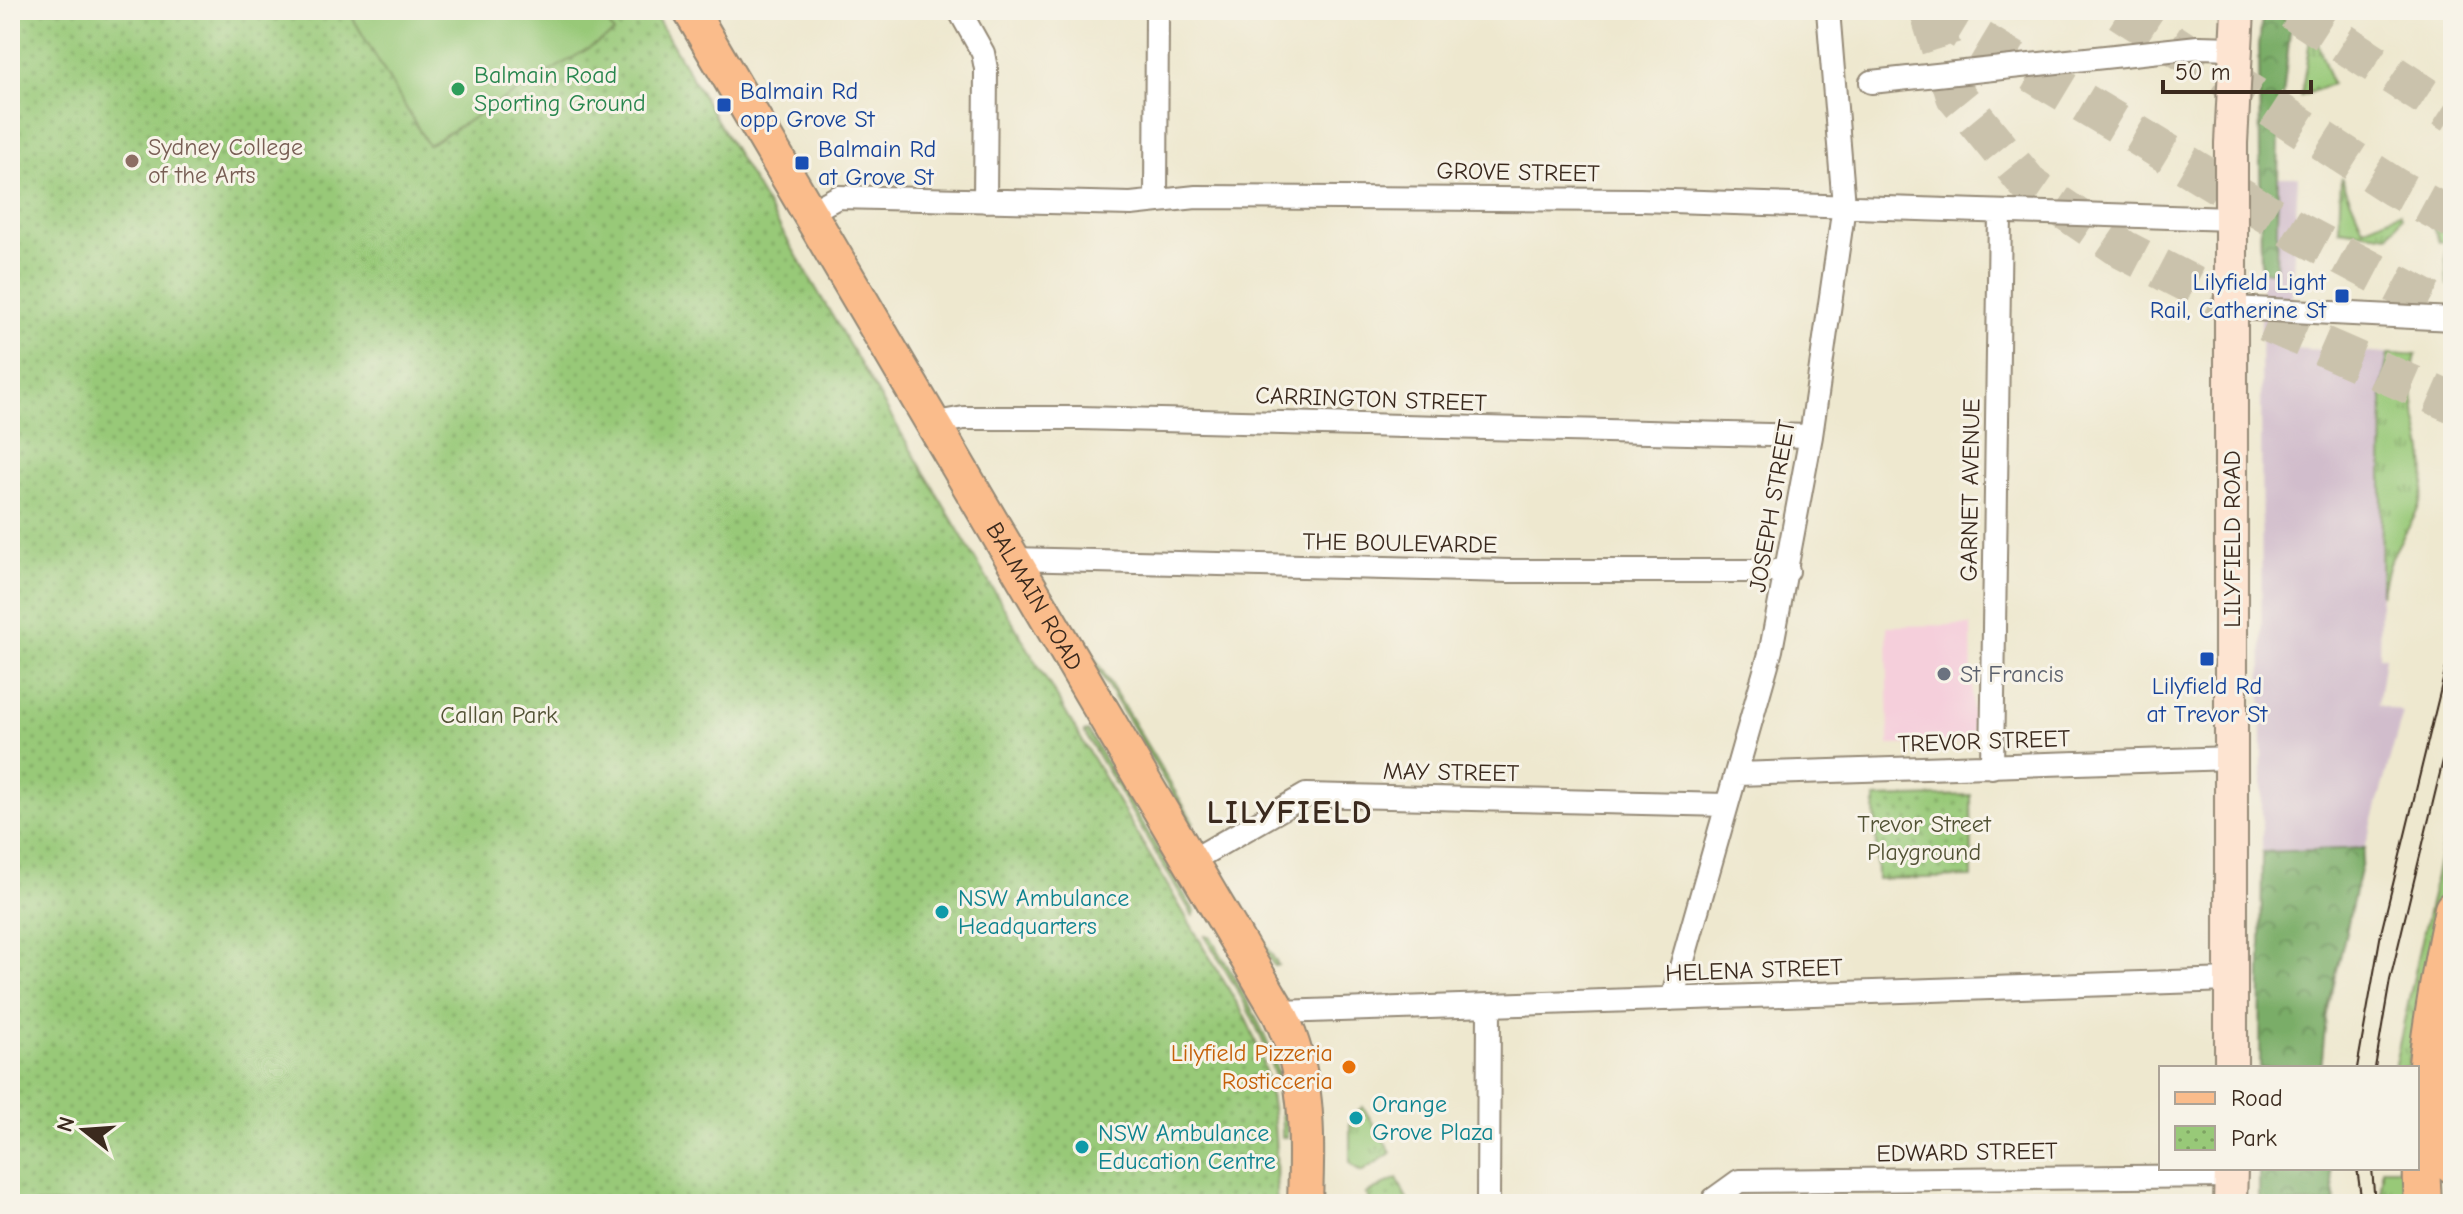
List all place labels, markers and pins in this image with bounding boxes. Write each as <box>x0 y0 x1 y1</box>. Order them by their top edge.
place label: Balmain Road Sporting Ground <box>474 61 646 117</box>
place label: Balmain Rd opp Grove St <box>740 77 876 133</box>
marker: Balmain Road Sporting Ground <box>449 80 467 98</box>
marker: Balmain Rd opp Grove St <box>715 96 733 114</box>
place label: Sydney College of the Arts <box>148 133 303 189</box>
place label: Balmain Rd at Grove St <box>818 135 936 191</box>
marker: Sydney College of the Arts <box>123 152 141 170</box>
marker: Balmain Rd at Grove St <box>793 154 811 172</box>
place label: Lilyfield Light Rail, Catherine St <box>2150 268 2327 324</box>
marker: Lilyfield Light Rail, Catherine St <box>2333 287 2351 305</box>
marker: Lilyfield Rd at Trevor St <box>2198 650 2216 668</box>
place label: St Francis <box>1960 660 2064 688</box>
marker: St Francis <box>1935 665 1953 683</box>
place label: Lilyfield Rd at Trevor St <box>2147 672 2269 728</box>
place label: NSW Ambulance Headquarters <box>958 884 1129 940</box>
marker: NSW Ambulance Headquarters <box>933 903 951 921</box>
place label: Lilyfield Pizzeria Rosticceria <box>1171 1039 1333 1095</box>
marker: Lilyfield Pizzeria Rosticceria <box>1340 1058 1358 1076</box>
place label: Orange Grove Plaza <box>1372 1090 1494 1146</box>
marker: Orange Grove Plaza <box>1347 1109 1365 1127</box>
place label: NSW Ambulance Education Centre <box>1098 1119 1276 1175</box>
marker: NSW Ambulance Education Centre <box>1073 1138 1091 1156</box>

